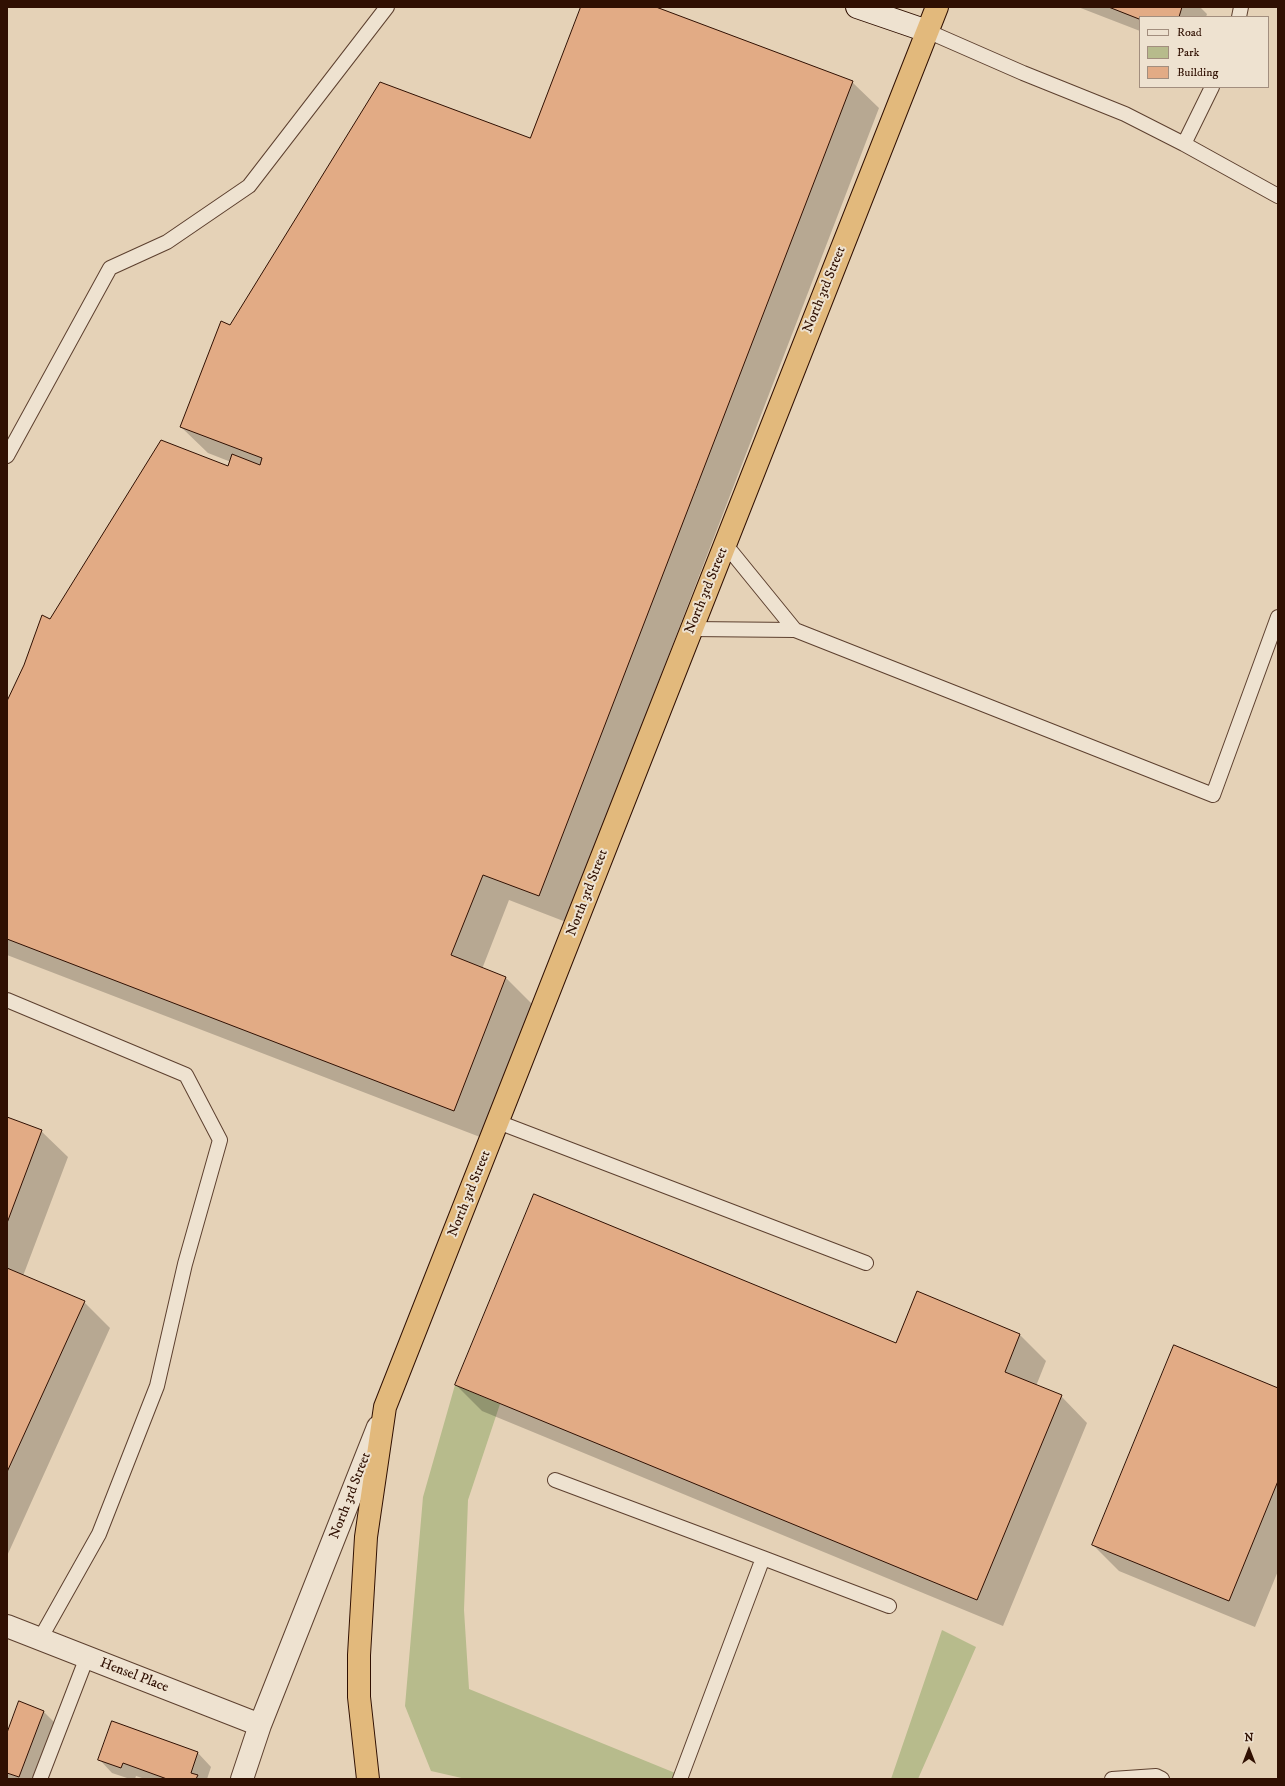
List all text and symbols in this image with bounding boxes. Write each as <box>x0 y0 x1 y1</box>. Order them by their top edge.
legend <box>1139 16 1269 88</box>
text: Road <box>1177 25 1202 40</box>
text: Park <box>1177 45 1199 60</box>
text: Building <box>1177 65 1218 80</box>
street label: North 3rd Street <box>800 244 850 336</box>
street label: North 3rd Street <box>682 545 732 637</box>
street label: North 3rd Street <box>564 847 612 939</box>
street label: North 3rd Street <box>445 1148 495 1240</box>
street label: North 3rd Street <box>327 1450 375 1542</box>
street label: Hensel Place <box>97 1655 171 1697</box>
north arrow <box>1229 1730 1269 1770</box>
text: N <box>1244 1731 1254 1745</box>

